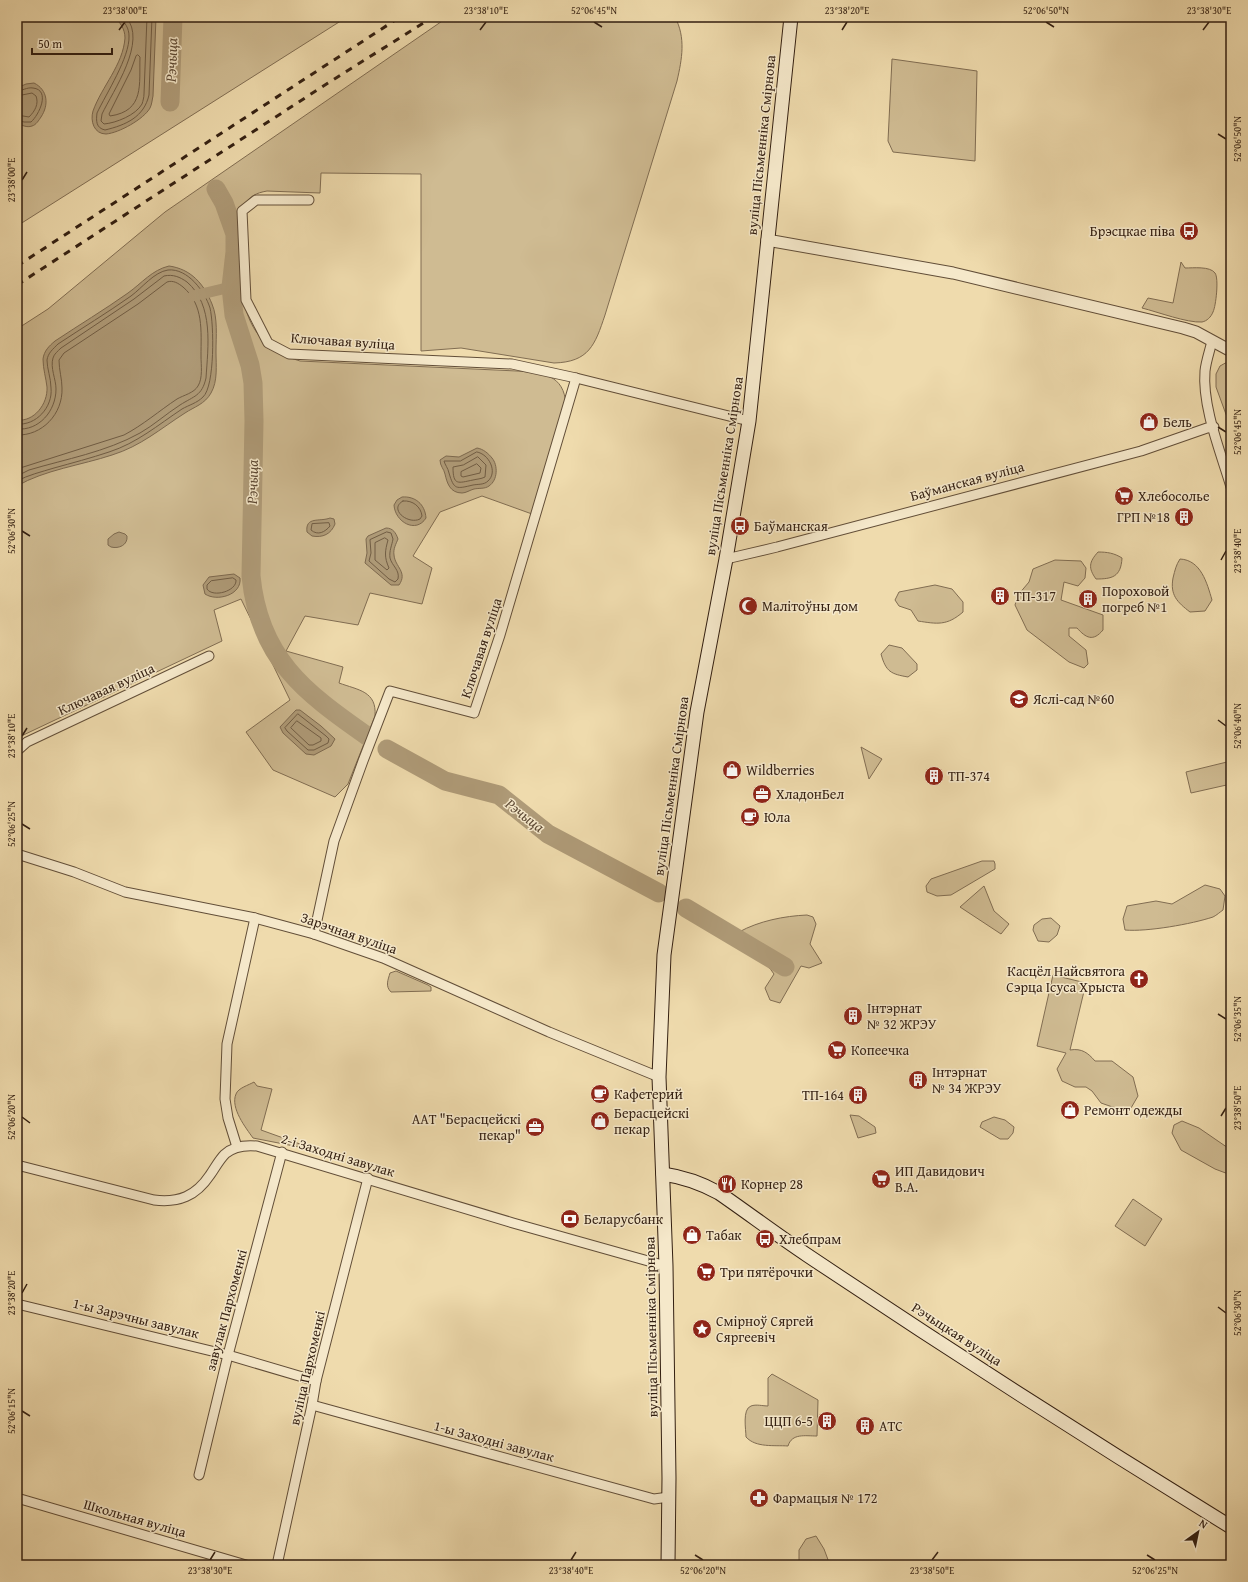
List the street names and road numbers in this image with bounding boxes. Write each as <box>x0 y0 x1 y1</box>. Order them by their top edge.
street label: вуліца Пісьменніка Смірнова <box>742 54 780 236</box>
street label: Ключавая вуліца <box>290 327 396 355</box>
street label: вуліца Пісьменніка Смірнова <box>700 375 748 557</box>
street label: Баўманская вуліца <box>908 456 1026 506</box>
street label: Ключавая вуліца <box>455 595 507 701</box>
street label: Ключавая вуліца <box>54 658 158 720</box>
street label: вуліца Пісьменніка Смірнова <box>649 695 694 877</box>
street label: Зарэчная вуліца <box>298 907 400 959</box>
street label: 2-і Заходні завулак <box>279 1128 398 1182</box>
street label: вуліца Пісьменніка Смірнова <box>639 1236 663 1418</box>
street label: завулак Пархоменкі <box>200 1247 252 1373</box>
street label: 1-ы Зарэчны завулак <box>71 1293 202 1344</box>
street label: Рэчыцкая вуліца <box>908 1297 1006 1371</box>
street label: вуліца Пархоменкі <box>284 1309 330 1427</box>
street label: 1-ы Заходні завулак <box>432 1415 557 1467</box>
street label: Школьная вуліца <box>81 1494 189 1542</box>

